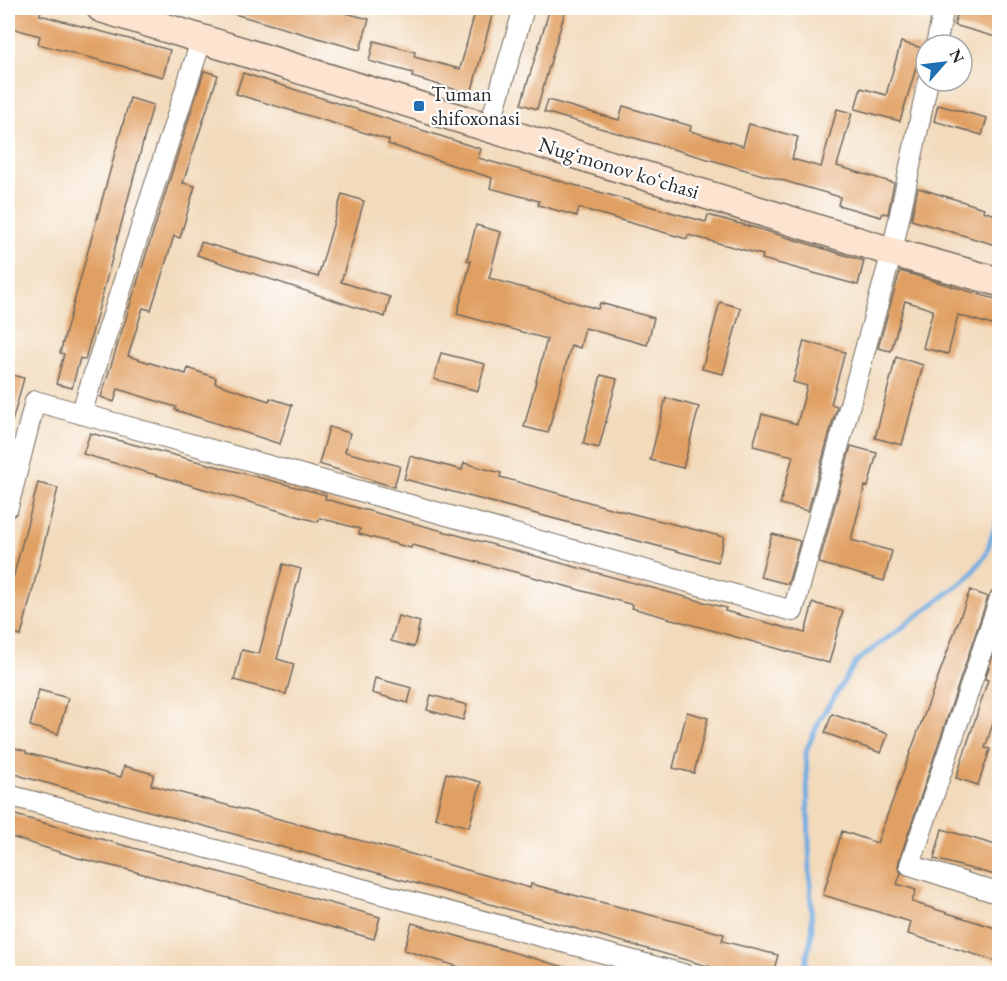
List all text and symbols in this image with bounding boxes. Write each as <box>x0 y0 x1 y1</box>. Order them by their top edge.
north arrow <box>914 33 974 93</box>
text: N <box>944 46 969 67</box>
place label: Tuman shifoxonasi <box>431 80 520 131</box>
marker: Tuman shifoxonasi <box>412 99 426 113</box>
street label: Nugʻmonov koʻchasi <box>536 130 703 205</box>

